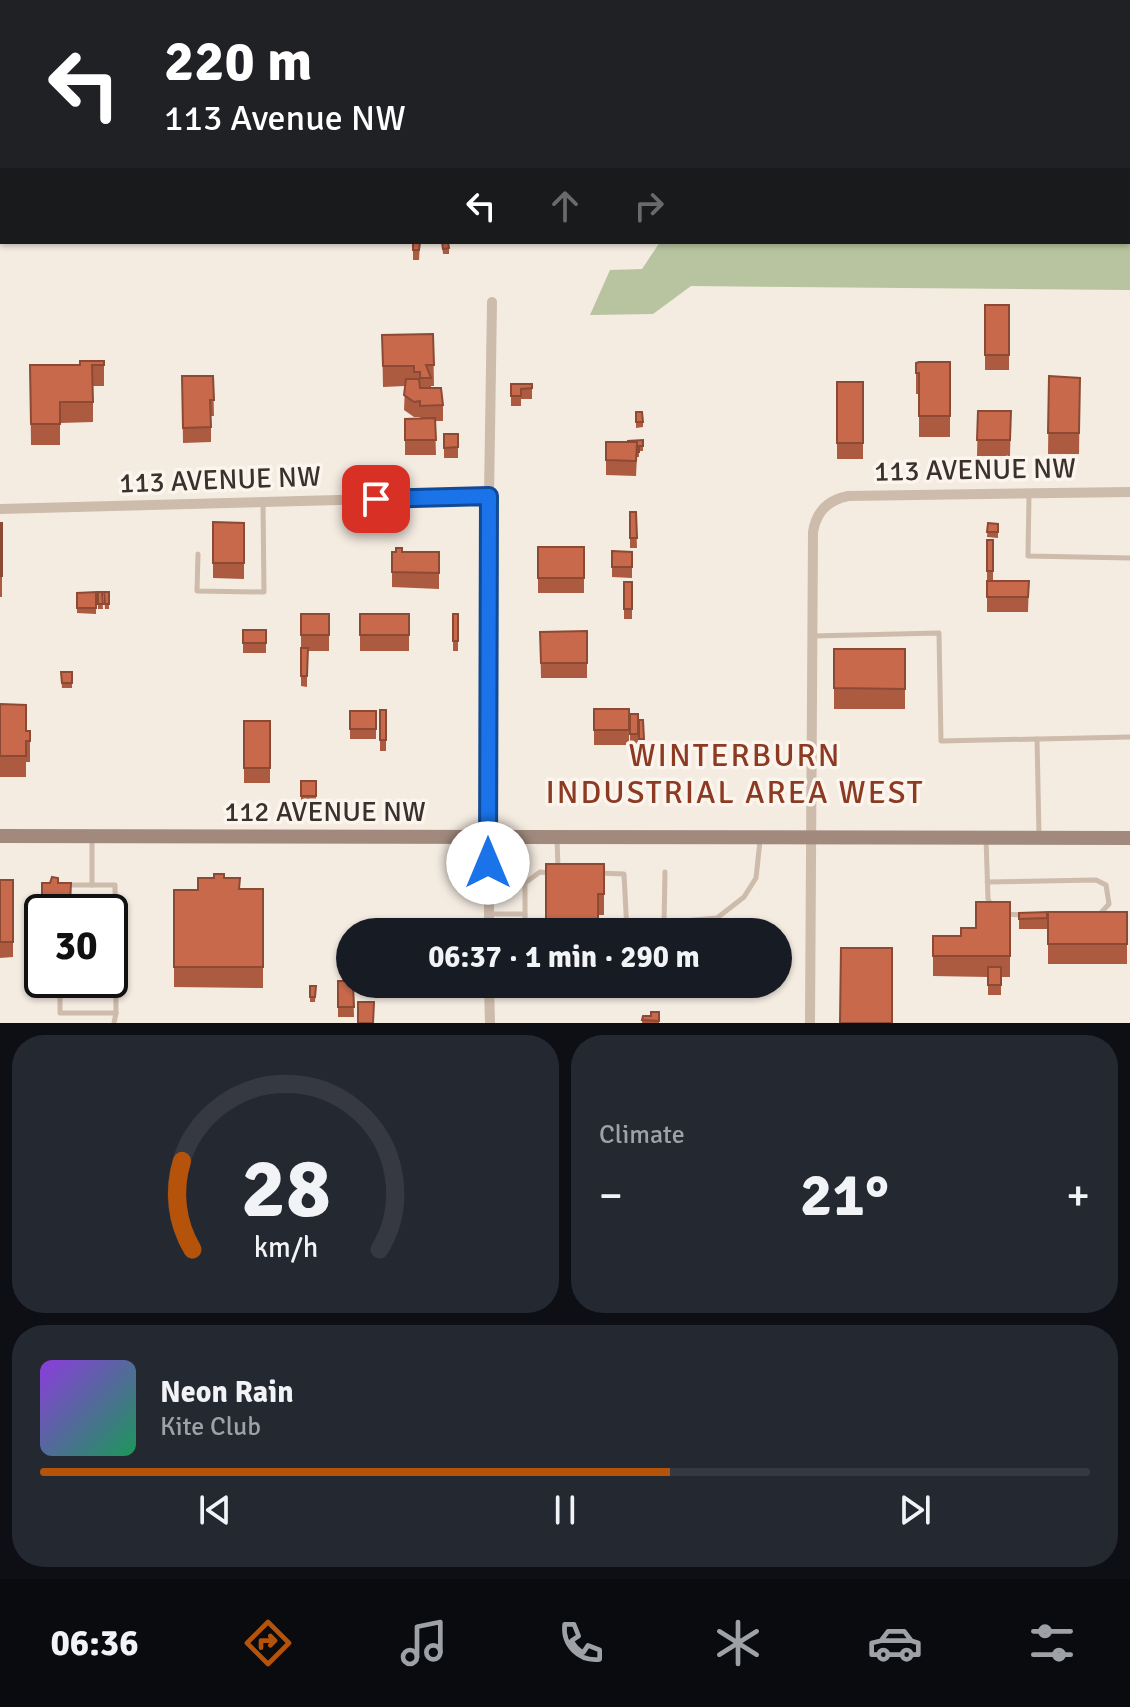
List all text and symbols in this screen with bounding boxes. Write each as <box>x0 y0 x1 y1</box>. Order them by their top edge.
text: 220 m <box>164 27 312 96</box>
icon: left <box>32 32 136 136</box>
text: 113 Avenue NW <box>164 96 406 141</box>
icon: left <box>459 184 503 228</box>
icon: ahead <box>543 184 587 228</box>
icon: right <box>627 184 671 228</box>
street label: 113 AVENUE NW <box>874 451 1076 489</box>
street label: 113 AVENUE NW <box>119 459 322 501</box>
pin <box>342 465 410 533</box>
icon: arrive <box>354 477 398 521</box>
district label: WINTERBURN INDUSTRIAL AREA WEST <box>545 736 925 812</box>
street label: 112 AVENUE NW <box>224 795 426 829</box>
position arrow <box>446 821 530 905</box>
speed limit sign: 30 <box>24 894 128 998</box>
text: 06:37 · 1 min · 290 m <box>428 939 700 976</box>
text: Climate <box>599 1119 685 1151</box>
text: 28 <box>241 1138 330 1240</box>
text: 21° <box>800 1159 889 1233</box>
text: − <box>599 1169 623 1223</box>
text: + <box>1066 1169 1090 1223</box>
text: km/h <box>253 1230 318 1265</box>
text: Neon Rain <box>160 1374 294 1411</box>
text: Kite Club <box>160 1411 261 1443</box>
icon: previous <box>193 1488 237 1532</box>
icon: pause <box>543 1488 587 1532</box>
icon: next <box>893 1488 937 1532</box>
icon: directions <box>240 1615 296 1671</box>
icon: music <box>396 1615 452 1671</box>
icon: phone <box>553 1615 609 1671</box>
icon: climate <box>710 1615 766 1671</box>
icon: car <box>867 1615 923 1671</box>
icon: filters <box>1024 1615 1080 1671</box>
text: 06:36 <box>50 1621 139 1666</box>

